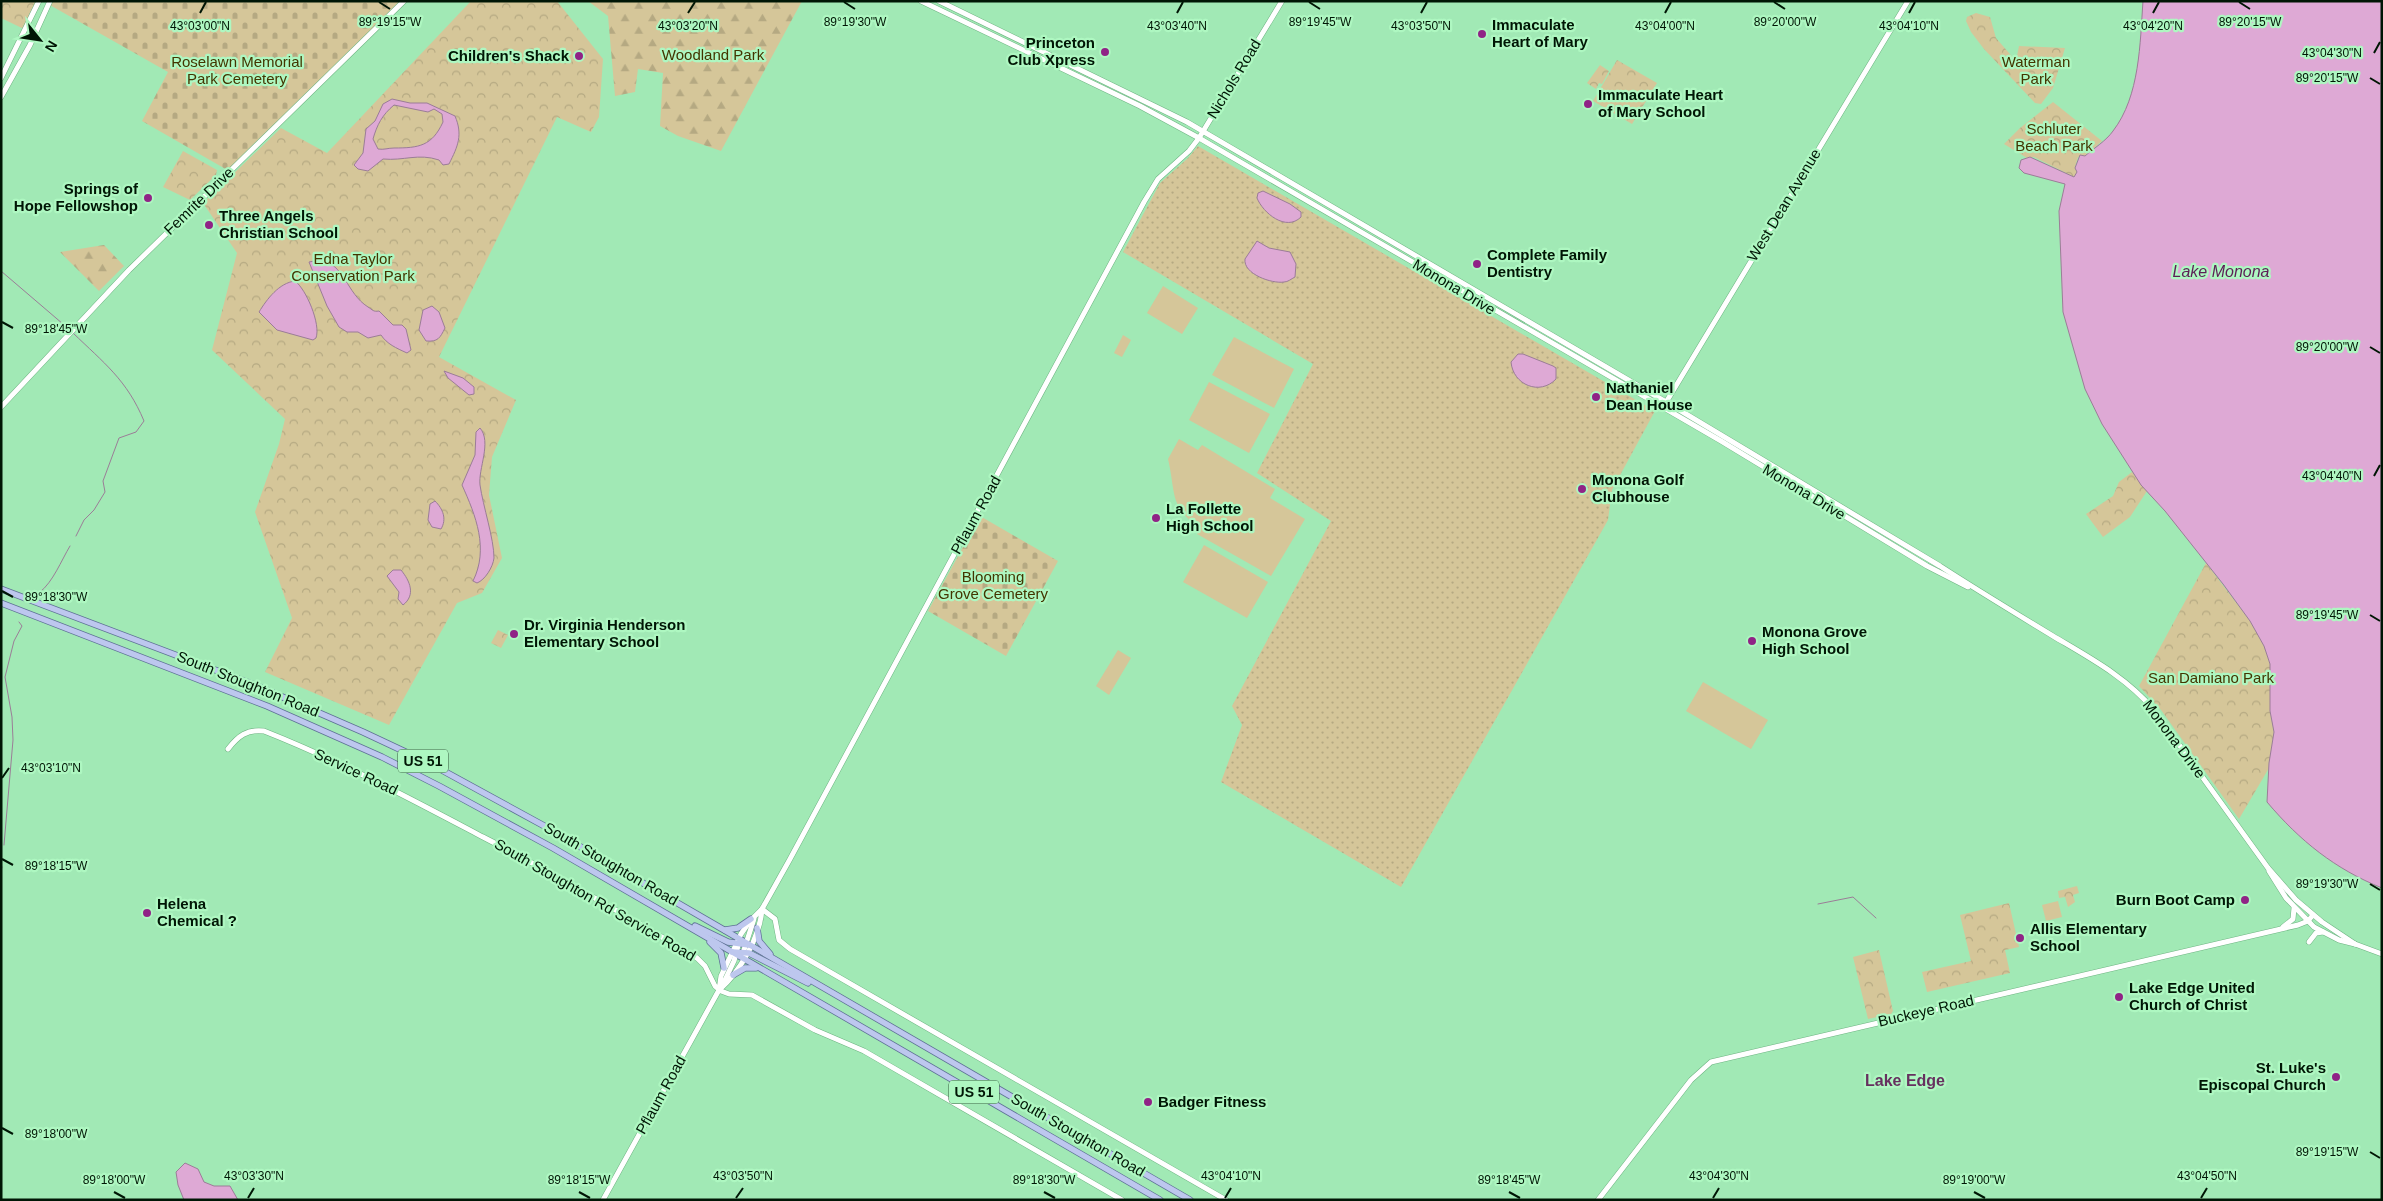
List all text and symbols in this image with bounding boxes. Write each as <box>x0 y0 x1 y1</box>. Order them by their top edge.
north arrow <box>15 15 65 65</box>
text: 89°19'15"W <box>359 15 422 29</box>
text: 89°19'30"W <box>824 15 887 29</box>
text: 89°19'45"W <box>1289 15 1352 29</box>
text: 89°20'00"W <box>1754 15 1817 29</box>
text: 89°20'15"W <box>2219 15 2282 29</box>
place label: Immaculate Heart of Mary <box>1492 16 1589 50</box>
text: 43°03'00"N <box>170 19 230 33</box>
text: 43°03'20"N <box>658 19 718 33</box>
text: 43°03'40"N <box>1147 19 1207 33</box>
text: 43°03'50"N <box>1391 19 1451 33</box>
text: 43°04'00"N <box>1635 19 1695 33</box>
text: 43°04'10"N <box>1879 19 1939 33</box>
text: 43°04'20"N <box>2123 19 2183 33</box>
marker: Immaculate Heart of Mary <box>1476 28 1488 40</box>
place label: Princeton Club Xpress <box>1007 34 1095 68</box>
street label: Nichols Road <box>1203 36 1264 121</box>
text: N <box>42 38 61 55</box>
park label: Woodland Park <box>662 46 765 63</box>
marker: Princeton Club Xpress <box>1099 46 1111 58</box>
text: 43°04'30"N <box>2302 46 2362 60</box>
place label: Children's Shack <box>448 47 570 64</box>
marker: Children's Shack <box>573 50 585 62</box>
park label: Roselawn Memorial Park Cemetery <box>171 53 303 87</box>
park label: Waterman Park <box>2002 53 2070 87</box>
text: 89°20'15"W <box>2296 71 2359 85</box>
place label: Immaculate Heart of Mary School <box>1598 86 1723 120</box>
marker: Immaculate Heart of Mary School <box>1582 98 1594 110</box>
park label: Schluter Beach Park <box>2015 120 2093 154</box>
street label: West Dean Avenue <box>1743 146 1824 264</box>
street label: Femrite Drive <box>160 163 237 238</box>
place label: Springs of Hope Fellowshop <box>14 180 139 214</box>
marker: Springs of Hope Fellowshop <box>142 192 154 204</box>
place label: Three Angels Christian School <box>219 207 338 241</box>
marker: Three Angels Christian School <box>203 219 215 231</box>
place label: Complete Family Dentistry <box>1487 246 1608 280</box>
park label: Edna Taylor Conservation Park <box>291 250 415 284</box>
street label: Monona Drive <box>1410 255 1499 318</box>
marker: Complete Family Dentistry <box>1471 258 1483 270</box>
water label: Lake Monona <box>2173 263 2270 280</box>
text: 89°18'45"W <box>25 322 88 336</box>
text: 89°20'00"W <box>2296 340 2359 354</box>
place label: Nathaniel Dean House <box>1606 379 1693 413</box>
marker: Nathaniel Dean House <box>1590 391 1602 403</box>
street label: Monona Drive <box>1760 460 1849 523</box>
text: 43°04'40"N <box>2302 469 2362 483</box>
place label: Monona Golf Clubhouse <box>1592 471 1685 505</box>
street label: Pflaum Road <box>947 473 1004 557</box>
marker: Monona Golf Clubhouse <box>1576 483 1588 495</box>
place label: La Follette High School <box>1166 500 1254 534</box>
marker: La Follette High School <box>1150 512 1162 524</box>
park label: Blooming Grove Cemetery <box>938 568 1049 602</box>
text: 89°18'30"W <box>25 590 88 604</box>
text: 89°19'45"W <box>2296 608 2359 622</box>
place label: Dr. Virginia Henderson Elementary School <box>524 616 685 650</box>
place label: Monona Grove High School <box>1762 623 1867 657</box>
marker: Dr. Virginia Henderson Elementary School <box>508 628 520 640</box>
marker: Monona Grove High School <box>1746 635 1758 647</box>
street label: South Stoughton Road <box>175 647 322 720</box>
park label: San Damiano Park <box>2148 669 2274 686</box>
street label: Monona Drive <box>2140 696 2209 781</box>
street label: Service Road <box>312 745 401 798</box>
road number: US 51 <box>398 749 448 772</box>
text: 43°03'10"N <box>21 761 81 775</box>
street label: South Stoughton Road <box>541 818 681 909</box>
street label: South Stoughton Rd Service Road <box>492 835 699 964</box>
text: 89°18'15"W <box>25 859 88 873</box>
text: 89°19'30"W <box>2296 877 2359 891</box>
place label: Burn Boot Camp <box>2116 891 2235 908</box>
marker: Burn Boot Camp <box>2239 894 2251 906</box>
place label: Helena Chemical ? <box>157 895 237 929</box>
marker: Helena Chemical ? <box>141 907 153 919</box>
place label: Allis Elementary School <box>2030 920 2147 954</box>
marker: Allis Elementary School <box>2014 932 2026 944</box>
place label: Lake Edge United Church of Christ <box>2129 979 2255 1013</box>
street label: Buckeye Road <box>1876 991 1975 1030</box>
marker: Lake Edge United Church of Christ <box>2113 991 2125 1003</box>
street label: Pflaum Road <box>632 1053 689 1137</box>
place label: St. Luke's Episcopal Church <box>2198 1059 2326 1093</box>
marker: St. Luke's Episcopal Church <box>2330 1071 2342 1083</box>
district label: Lake Edge <box>1865 1072 1945 1089</box>
road number: US 51 <box>949 1080 999 1104</box>
street label: South Stoughton Road <box>1008 1089 1148 1180</box>
place label: Badger Fitness <box>1158 1093 1266 1110</box>
marker: Badger Fitness <box>1142 1096 1154 1108</box>
text: 89°18'00"W <box>25 1127 88 1141</box>
text: 89°19'15"W <box>2296 1145 2359 1159</box>
text: 43°03'30"N <box>224 1169 284 1183</box>
text: 43°03'50"N <box>713 1169 773 1183</box>
text: 43°04'10"N <box>1201 1169 1261 1183</box>
text: 43°04'30"N <box>1689 1169 1749 1183</box>
text: 43°04'50"N <box>2177 1169 2237 1183</box>
text: 89°18'00"W <box>83 1173 146 1187</box>
text: 89°18'15"W <box>548 1173 611 1187</box>
text: 89°18'30"W <box>1013 1173 1076 1187</box>
text: 89°18'45"W <box>1478 1173 1541 1187</box>
text: 89°19'00"W <box>1943 1173 2006 1187</box>

